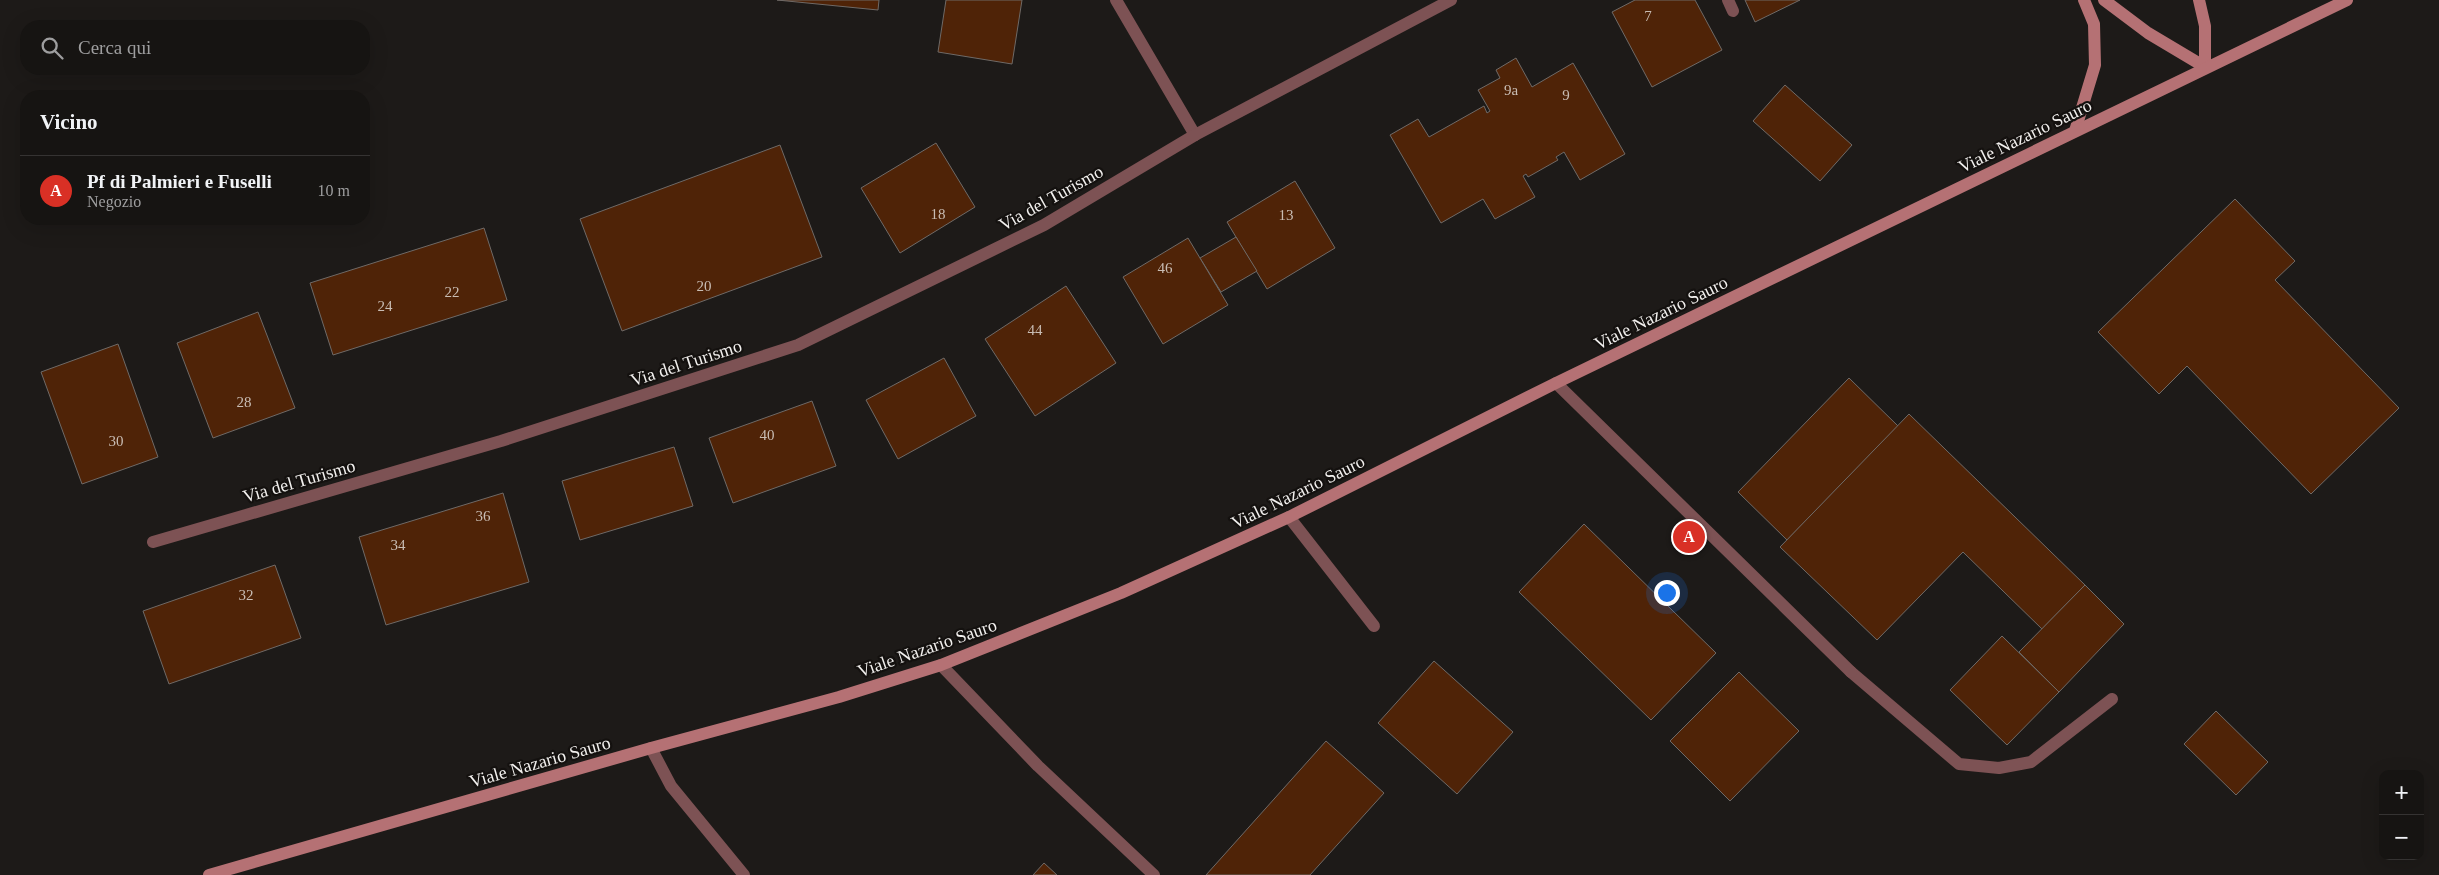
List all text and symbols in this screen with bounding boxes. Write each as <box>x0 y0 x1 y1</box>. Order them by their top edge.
house number: 7 <box>1644 8 1652 24</box>
search box <box>20 20 370 75</box>
icon: search <box>38 34 66 62</box>
text: Cerca qui <box>78 37 151 58</box>
house number: 9a <box>1504 82 1518 98</box>
house number: 9 <box>1562 87 1570 103</box>
street label: Viale Nazario Sauro <box>1955 95 2095 177</box>
text: Vicino <box>40 110 98 134</box>
street label: Via del Turismo <box>995 161 1107 235</box>
text: Pf di Palmieri e Fuselli <box>87 171 272 192</box>
text: A <box>50 182 62 199</box>
text: 10 m <box>318 182 350 199</box>
text: Negozio <box>87 193 141 210</box>
house number: 18 <box>931 206 946 222</box>
house number: 13 <box>1279 207 1294 223</box>
house number: 46 <box>1158 260 1173 276</box>
street label: Viale Nazario Sauro <box>1591 272 1731 354</box>
house number: 20 <box>697 278 712 294</box>
house number: 22 <box>445 284 460 300</box>
house number: 24 <box>378 298 393 314</box>
house number: 44 <box>1028 322 1043 338</box>
street label: Via del Turismo <box>628 336 744 390</box>
house number: 28 <box>237 394 252 410</box>
house number: 40 <box>760 427 775 443</box>
house number: 30 <box>109 433 124 449</box>
street label: Viale Nazario Sauro <box>1228 451 1368 533</box>
street label: Via del Turismo <box>241 455 357 507</box>
house number: 36 <box>476 508 491 524</box>
pin: A <box>1673 518 1705 556</box>
house number: 34 <box>391 537 406 553</box>
your location <box>1654 580 1680 606</box>
house number: 32 <box>239 587 254 603</box>
street label: Viale Nazario Sauro <box>855 615 999 681</box>
street label: Viale Nazario Sauro <box>467 732 613 792</box>
map controls <box>2379 770 2424 860</box>
button: + <box>2379 770 2424 815</box>
button: − <box>2379 815 2424 860</box>

